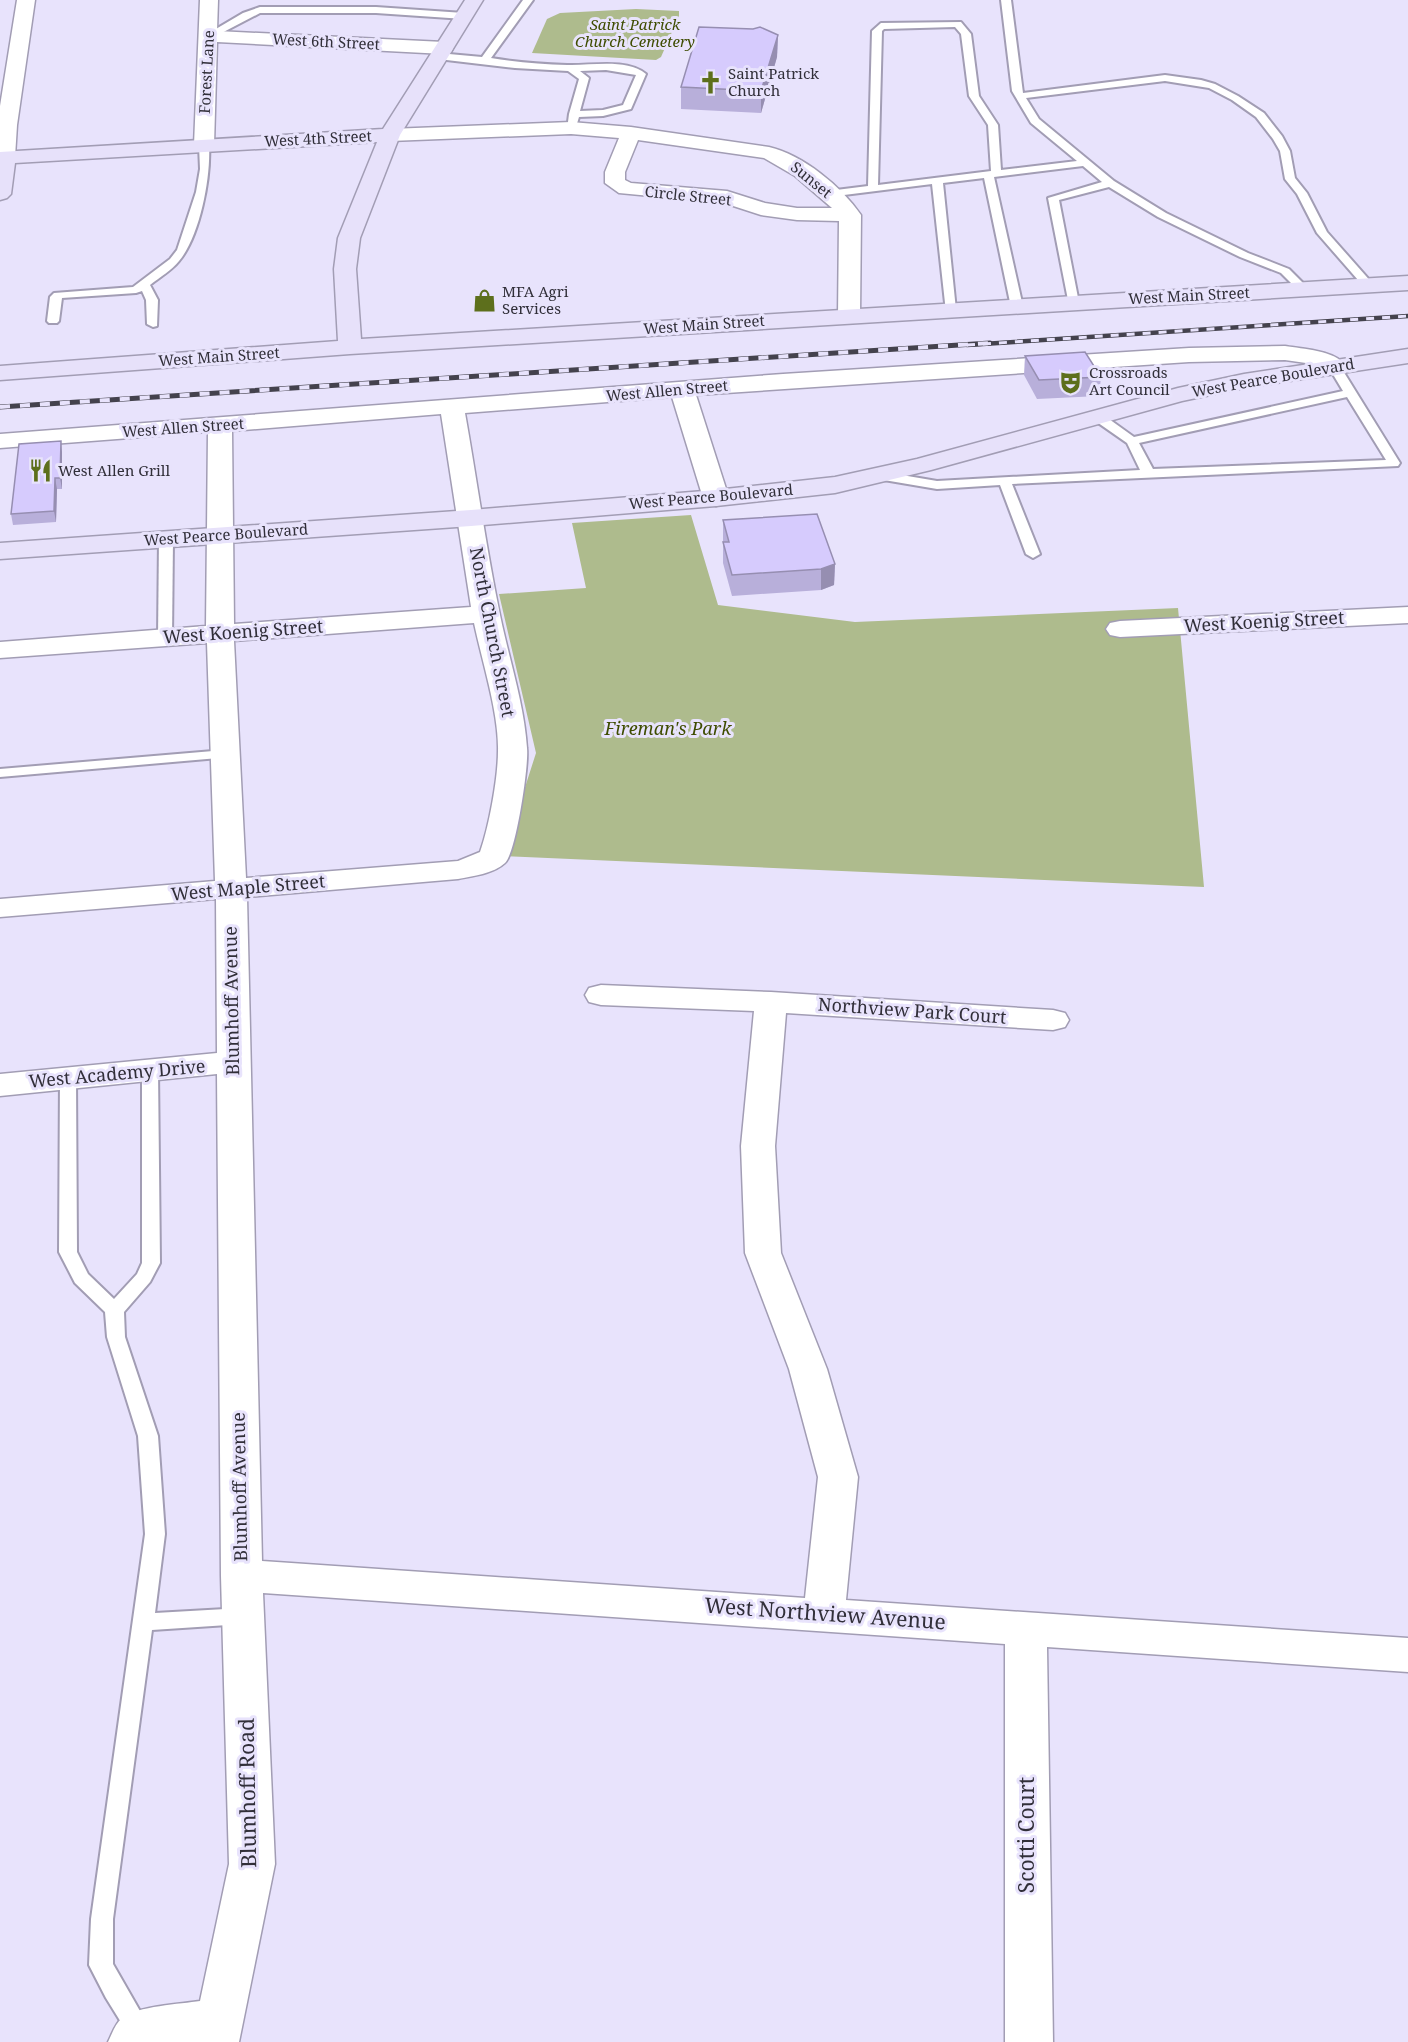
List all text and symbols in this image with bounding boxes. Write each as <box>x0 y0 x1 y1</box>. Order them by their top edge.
park label: Saint Patrick Church Cemetery <box>575 14 695 51</box>
street label: West 6th Street <box>272 28 380 54</box>
street label: Forest Lane <box>194 30 218 114</box>
place label: Saint Patrick Church <box>728 63 819 100</box>
church icon: Saint Patrick Church <box>697 70 723 96</box>
street label: West 4th Street <box>264 125 372 151</box>
street label: Sunset <box>787 157 836 202</box>
street label: Circle Street <box>644 181 732 209</box>
place label: MFA Agri Services <box>502 281 569 318</box>
street label: West Main Street <box>1128 282 1250 308</box>
shop icon: MFA Agri Services <box>471 288 497 314</box>
street label: West Main Street <box>643 310 765 338</box>
street label: West Main Street <box>158 342 280 370</box>
street label: West Pearce Boulevard <box>1190 353 1356 401</box>
place label: Crossroads Art Council <box>1089 362 1170 399</box>
theatre icon: Crossroads Art Council <box>1058 369 1084 395</box>
street label: West Allen Street <box>605 375 729 405</box>
street label: West Allen Street <box>121 413 245 441</box>
restaurant icon: West Allen Grill <box>27 458 53 484</box>
place label: West Allen Grill <box>58 460 170 480</box>
street label: West Pearce Boulevard <box>628 479 794 513</box>
street label: West Pearce Boulevard <box>143 518 309 550</box>
street label: North Church Street <box>465 545 521 719</box>
street label: West Koenig Street <box>1183 605 1345 637</box>
street label: West Koenig Street <box>162 613 324 649</box>
park label: Fireman's Park <box>604 716 732 740</box>
street label: West Maple Street <box>170 868 326 906</box>
street label: Blumhoff Avenue <box>218 926 244 1076</box>
street label: Northview Park Court <box>817 991 1007 1029</box>
street label: West Academy Drive <box>27 1053 206 1093</box>
street label: Blumhoff Avenue <box>226 1412 252 1562</box>
street label: West Northview Avenue <box>703 1591 947 1635</box>
street label: Blumhoff Road <box>232 1718 262 1868</box>
street label: Scotti Court <box>1012 1777 1040 1893</box>

